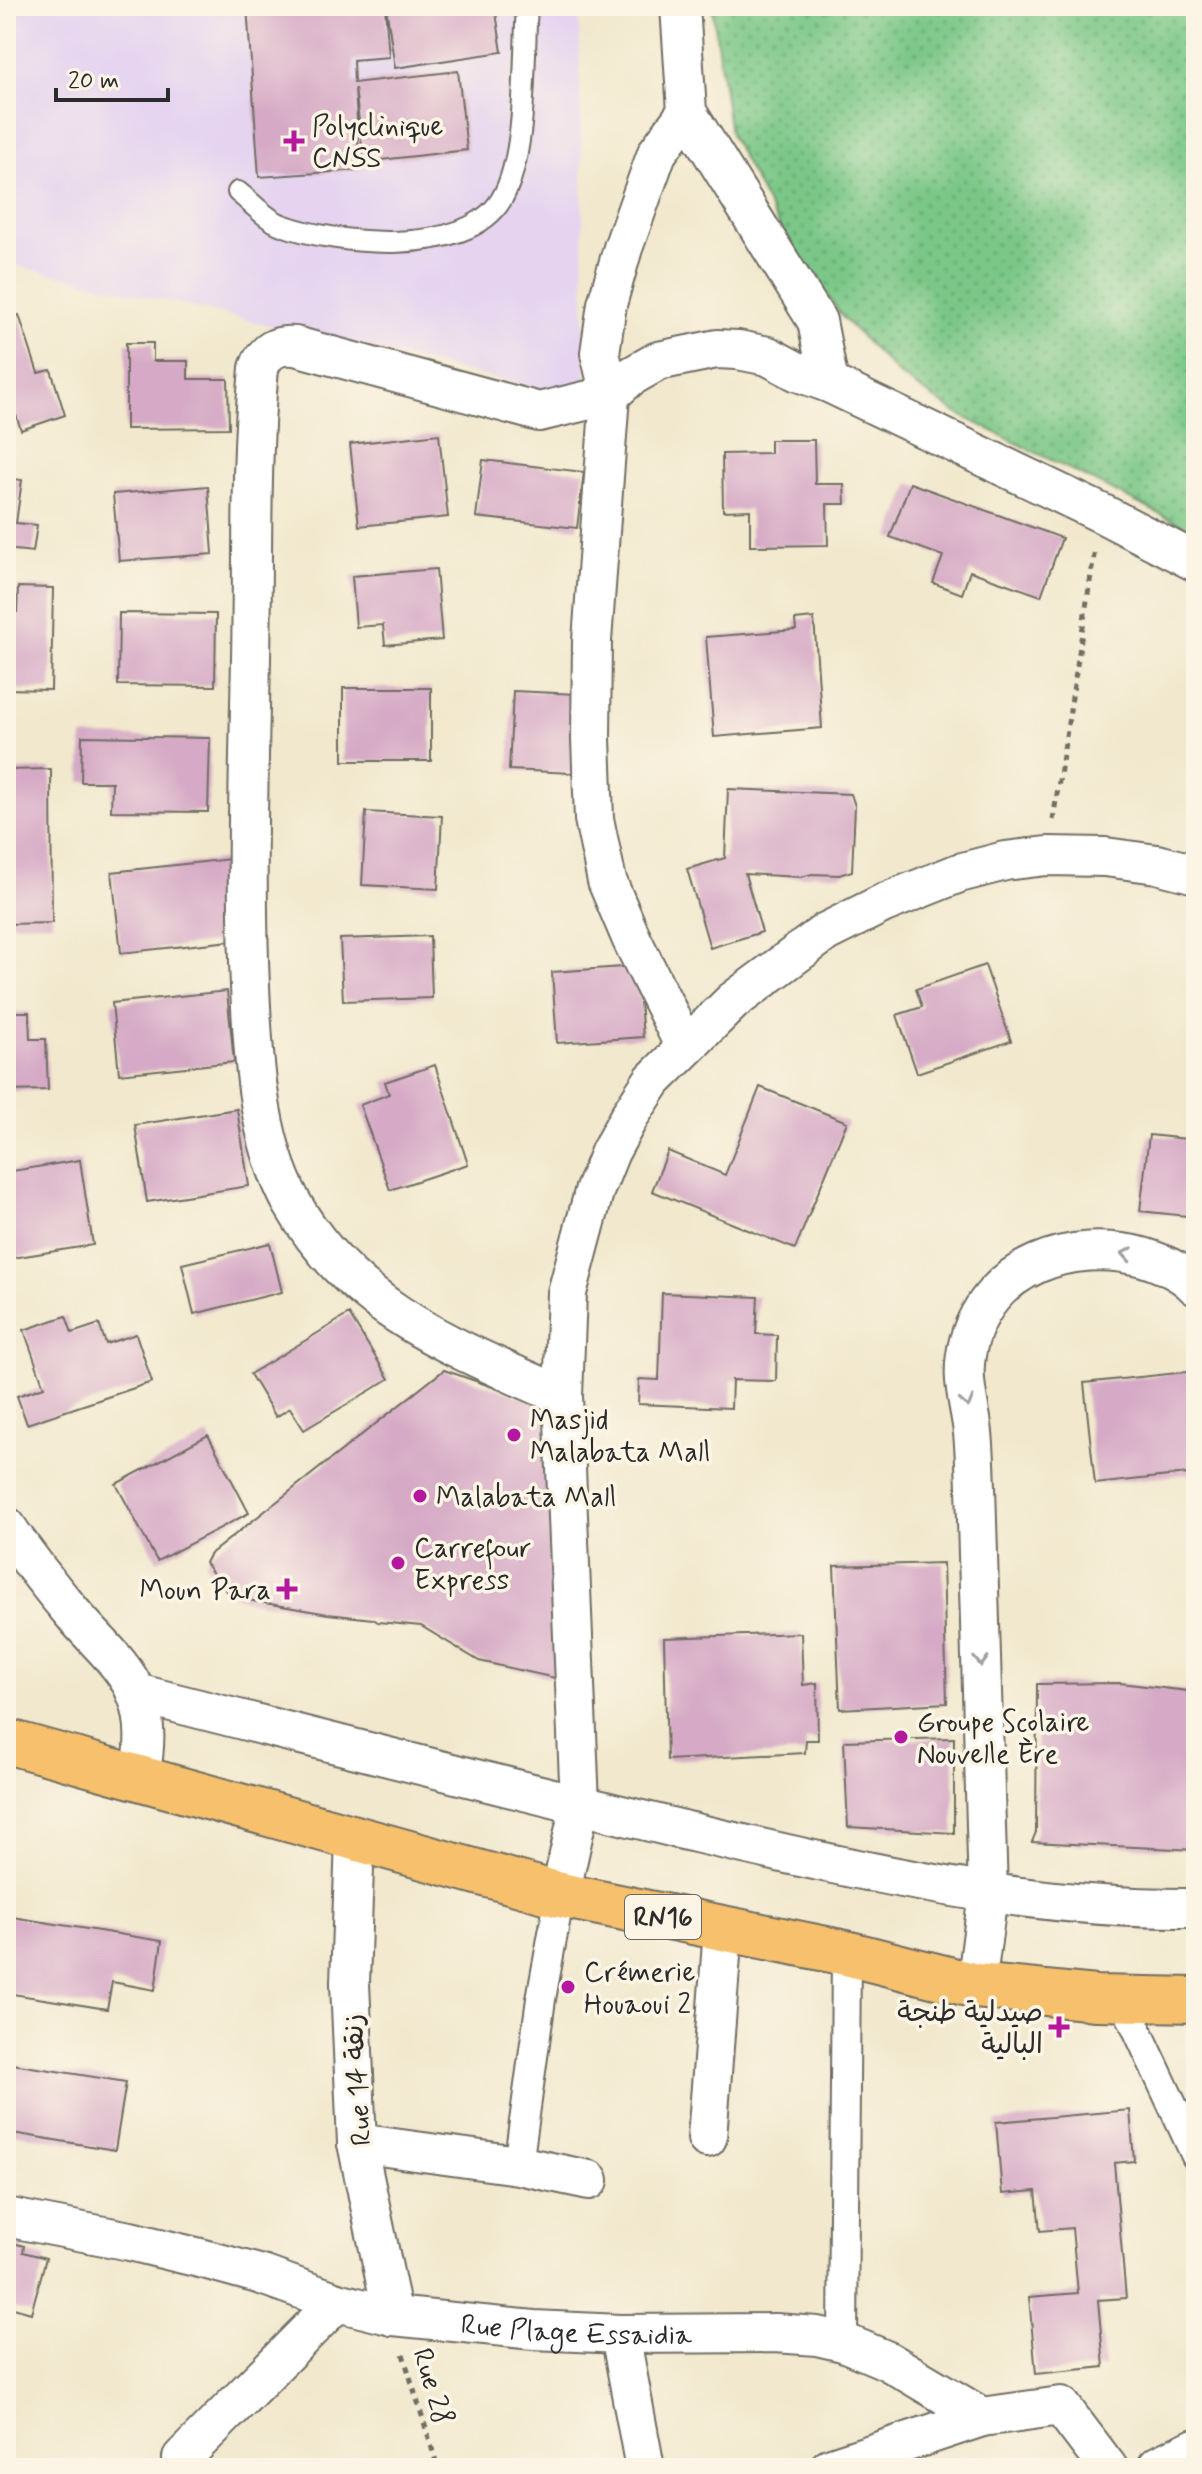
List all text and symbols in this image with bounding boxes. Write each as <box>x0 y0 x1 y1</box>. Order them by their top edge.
scale bar <box>56 52 168 102</box>
text: 20 m <box>68 66 119 97</box>
place label: Polyclinique CNSS <box>312 109 443 178</box>
marker: Polyclinique CNSS <box>283 130 305 152</box>
one-way arrow <box>1120 1247 1133 1264</box>
one-way arrow <box>958 1394 975 1408</box>
place label: Masjid Malabata Mall <box>530 1403 710 1472</box>
marker: Masjid Malabata Mall <box>505 1426 523 1444</box>
place label: Malabata Mall <box>436 1480 616 1517</box>
marker: Malabata Mall <box>411 1487 429 1505</box>
place label: Carrefour Express <box>414 1531 531 1600</box>
marker: Carrefour Express <box>389 1554 407 1572</box>
place label: Moun Para <box>140 1573 271 1610</box>
marker: Moun Para <box>278 1580 296 1598</box>
one-way arrow <box>972 1655 990 1668</box>
place label: Groupe Scolaire Nouvelle Ère <box>917 1705 1090 1774</box>
marker: Groupe Scolaire Nouvelle Ère <box>892 1728 910 1746</box>
road number: RN16 <box>625 1895 701 1939</box>
place label: Crémerie Houaoui 2 <box>584 1955 695 2024</box>
marker: Crémerie Houaoui 2 <box>559 1978 577 1996</box>
place label: صيدلية طنجة البالية <box>897 1995 1043 2064</box>
street label: Rue 14 زنقة <box>335 2013 382 2147</box>
marker: صيدلية طنجة البالية <box>1050 2018 1068 2036</box>
street label: Rue Plage Essaidia <box>459 2307 692 2355</box>
street label: Rue 28 <box>402 2344 461 2430</box>

